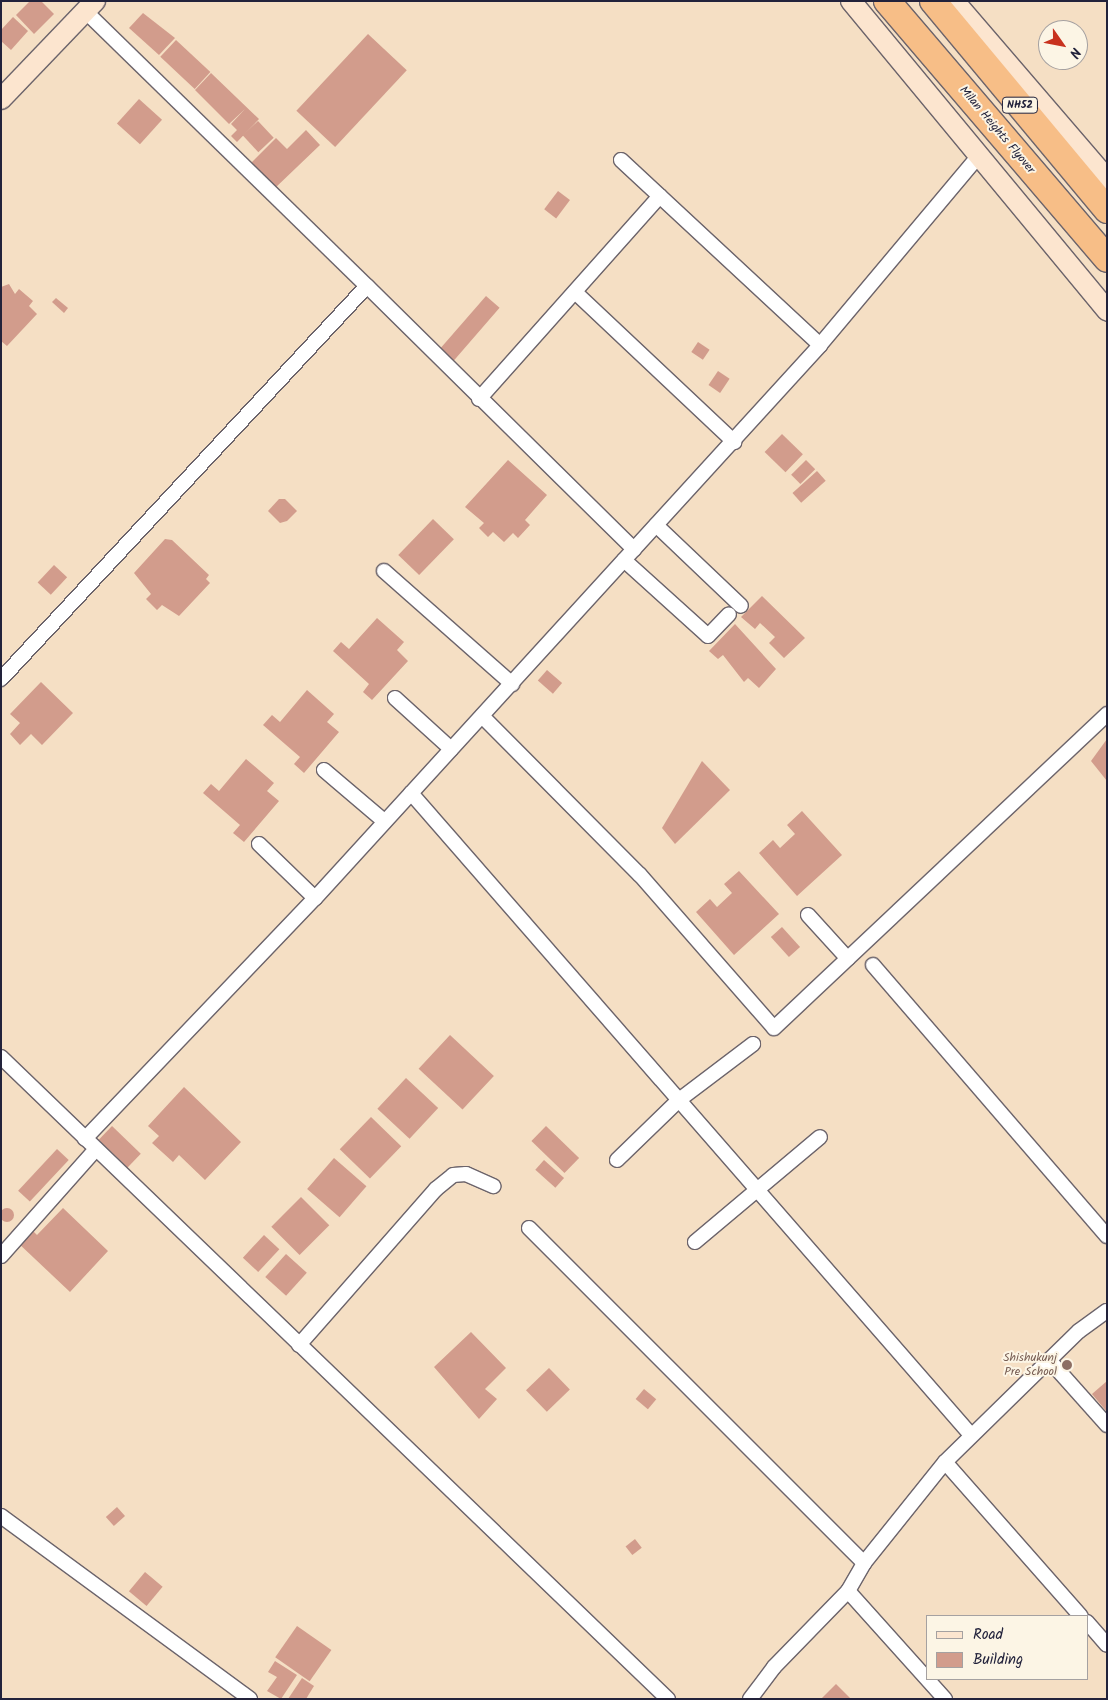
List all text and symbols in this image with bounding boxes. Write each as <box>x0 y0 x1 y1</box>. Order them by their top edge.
north arrow <box>1038 20 1088 70</box>
text: N <box>1063 43 1086 62</box>
street label: Milan Heights Flyover <box>956 83 1038 177</box>
road number: NH52 <box>1001 96 1039 114</box>
place label: Shishukunj Pre School <box>1003 1351 1057 1379</box>
marker: Shishukunj Pre School <box>1061 1359 1073 1371</box>
legend <box>926 1615 1088 1680</box>
text: Road <box>973 1623 1003 1647</box>
text: Building <box>973 1648 1023 1672</box>

